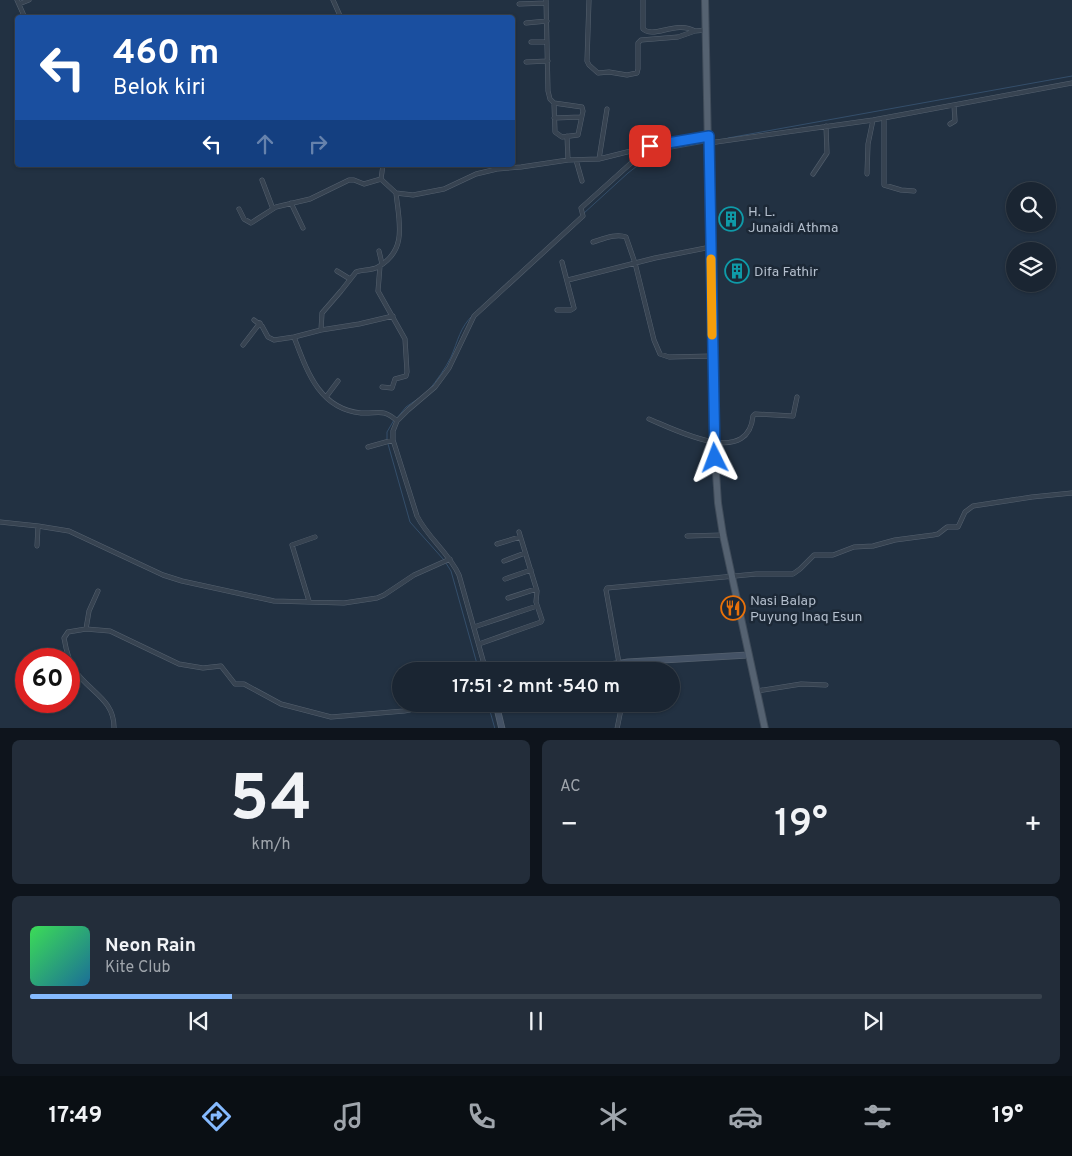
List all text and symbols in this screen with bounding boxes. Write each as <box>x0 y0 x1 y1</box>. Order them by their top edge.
text: 460 m <box>113 32 219 76</box>
icon: left <box>30 35 95 100</box>
text: Belok kiri <box>113 75 206 102</box>
pin <box>629 125 671 167</box>
icon: left <box>198 130 226 158</box>
icon: ahead <box>251 130 279 158</box>
icon: right <box>304 130 332 158</box>
icon: arrive <box>636 132 664 160</box>
map controls <box>1006 182 1056 292</box>
button: search <box>1006 182 1056 232</box>
place label: H. L. Junaidi Athma <box>748 204 838 237</box>
building icon: H. L. Junaidi Athma <box>718 206 744 232</box>
button: layers <box>1006 242 1056 292</box>
building icon: Difa Fathir <box>724 258 750 284</box>
place label: Difa Fathir <box>754 264 819 281</box>
position arrow <box>688 431 740 483</box>
place label: Nasi Balap Puyung Inaq Esun <box>750 593 862 626</box>
restaurant icon: Nasi Balap Puyung Inaq Esun <box>720 595 746 621</box>
speed limit sign: 60 <box>15 648 80 713</box>
text: 17:51 · 2 mnt · 540 m <box>452 675 620 699</box>
text: 54 <box>230 761 312 843</box>
text: AC <box>560 777 581 797</box>
text: 19° <box>774 801 828 850</box>
text: − <box>560 808 578 844</box>
text: + <box>1024 808 1042 844</box>
text: km/h <box>252 835 290 855</box>
text: Neon Rain <box>105 934 196 958</box>
text: Kite Club <box>105 958 170 978</box>
icon: previous <box>185 1007 213 1035</box>
icon: pause <box>522 1007 550 1035</box>
icon: next <box>859 1007 887 1035</box>
icon: directions <box>199 1099 234 1134</box>
icon: music <box>331 1099 366 1134</box>
icon: phone <box>464 1099 499 1134</box>
icon: climate <box>596 1099 631 1134</box>
icon: car <box>728 1099 763 1134</box>
icon: filters <box>860 1099 895 1134</box>
text: 17:49 <box>49 1103 102 1130</box>
text: 19° <box>992 1103 1023 1130</box>

